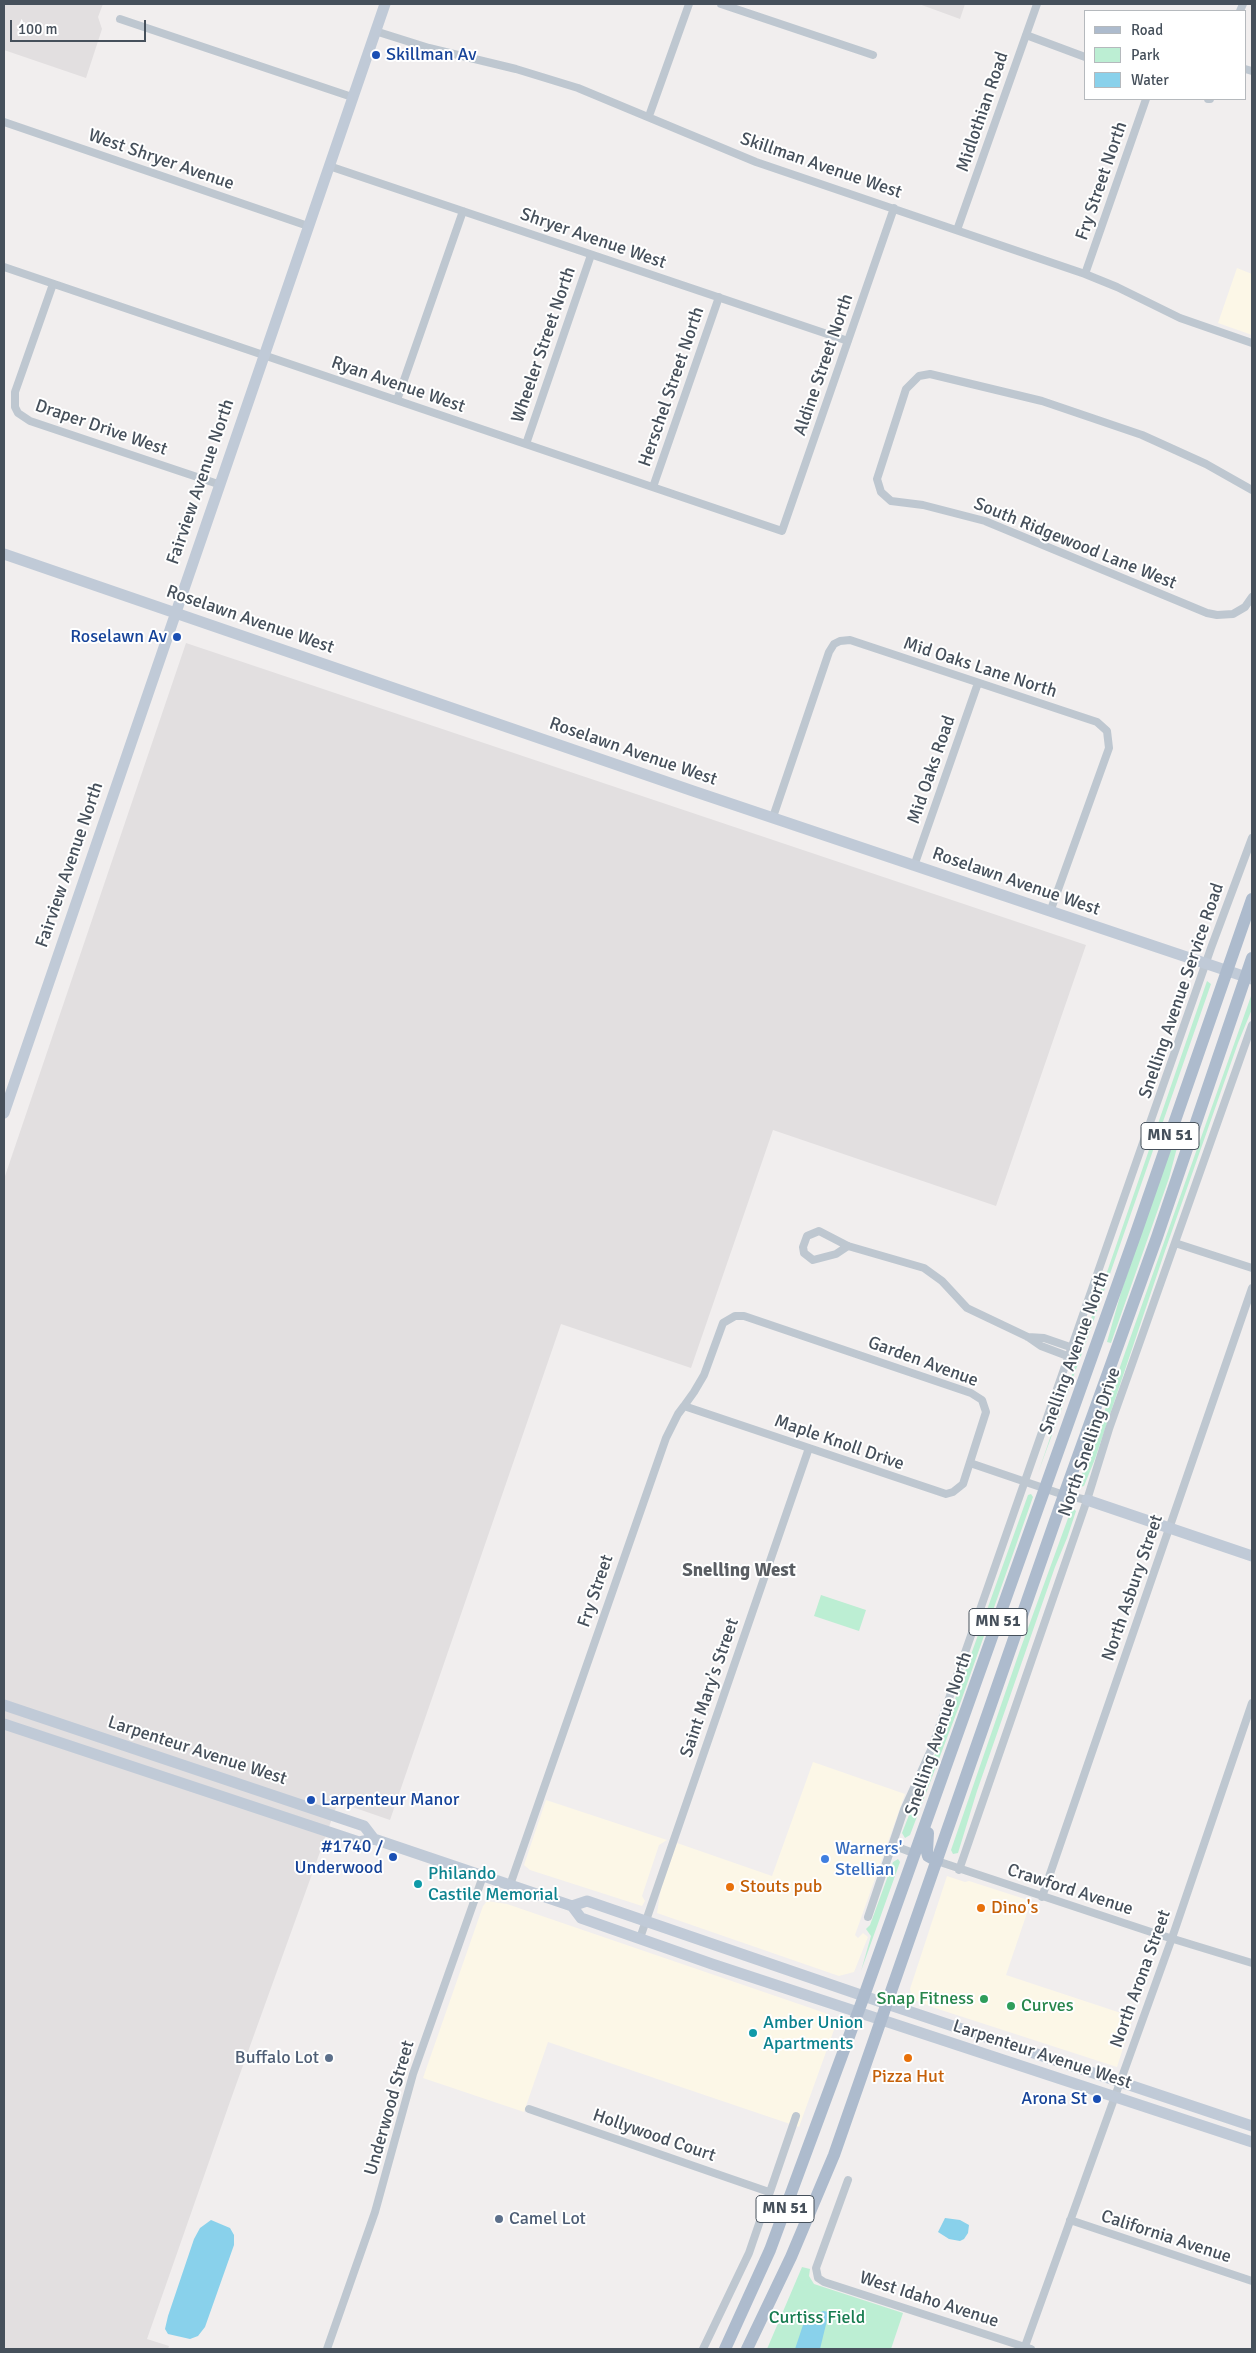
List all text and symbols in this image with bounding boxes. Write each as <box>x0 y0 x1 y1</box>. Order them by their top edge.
scale bar <box>12 10 149 42</box>
legend <box>1084 10 1246 100</box>
text: 100 m <box>18 20 58 38</box>
text: Road <box>1131 21 1163 39</box>
place label: Skillman Av <box>386 44 476 66</box>
text: Park <box>1131 46 1160 64</box>
marker: Skillman Av <box>370 49 382 61</box>
street label: Midlothian Road <box>952 49 1014 175</box>
text: Water <box>1131 71 1169 89</box>
street label: Fry Street North <box>1072 119 1132 243</box>
street label: West Shryer Avenue <box>85 125 237 195</box>
street label: Skillman Avenue West <box>737 128 905 204</box>
street label: Shryer Avenue West <box>517 204 669 274</box>
street label: Wheeler Street North <box>507 264 581 426</box>
street label: Aldine Street North <box>790 291 858 439</box>
street label: Herschel Street North <box>634 304 710 470</box>
street label: Ryan Avenue West <box>328 352 468 418</box>
street label: Draper Drive West <box>32 395 170 461</box>
street label: Fairview Avenue North <box>163 396 239 568</box>
street label: South Ridgewood Lane West <box>971 493 1179 595</box>
street label: Roselawn Avenue West <box>163 581 337 659</box>
place label: Roselawn Av <box>70 626 167 648</box>
marker: Roselawn Av <box>171 631 183 643</box>
street label: Mid Oaks Lane North <box>900 633 1060 703</box>
street label: Roselawn Avenue West <box>546 713 720 791</box>
street label: Mid Oaks Road <box>903 713 961 827</box>
street label: Fairview Avenue North <box>32 779 108 951</box>
street label: Roselawn Avenue West <box>929 843 1103 921</box>
street label: Snelling Avenue Service Road <box>1135 880 1229 1102</box>
road number: MN 51 <box>1141 1122 1199 1150</box>
street label: Snelling Avenue North <box>1035 1268 1115 1438</box>
street label: Garden Avenue <box>865 1332 981 1392</box>
street label: North Snelling Drive <box>1054 1365 1126 1519</box>
street label: Maple Knoll Drive <box>771 1411 907 1475</box>
street label: North Asbury Street <box>1098 1512 1168 1664</box>
street label: Fry Street <box>574 1552 618 1630</box>
district label: Snelling West <box>682 1560 796 1582</box>
road number: MN 51 <box>969 1608 1027 1635</box>
street label: Saint Mary's Street <box>676 1616 744 1760</box>
street label: Snelling Avenue North <box>901 1649 977 1819</box>
street label: Larpenteur Avenue West <box>105 1712 289 1790</box>
place label: Larpenteur Manor <box>321 1789 459 1811</box>
marker: Larpenteur Manor <box>305 1794 317 1806</box>
place label: #1740 / Underwood <box>295 1836 383 1878</box>
place label: Warners' Stellian <box>835 1838 902 1880</box>
marker: #1740 / Underwood <box>387 1851 399 1863</box>
marker: Warners' Stellian <box>819 1853 831 1865</box>
street label: Crawford Avenue <box>1004 1859 1136 1921</box>
place label: Philando Castile Memorial <box>428 1863 559 1906</box>
place label: Stouts pub <box>740 1876 822 1898</box>
marker: Philando Castile Memorial <box>412 1878 424 1890</box>
marker: Stouts pub <box>724 1881 736 1893</box>
place label: Dino's <box>991 1897 1038 1919</box>
marker: Dino's <box>975 1902 987 1914</box>
street label: North Arona Street <box>1106 1907 1176 2051</box>
place label: Snap Fitness <box>877 1988 974 2010</box>
marker: Snap Fitness <box>978 1993 990 2005</box>
place label: Curves <box>1021 1995 1074 2017</box>
marker: Curves <box>1005 2000 1017 2012</box>
place label: Amber Union Apartments <box>763 2012 863 2054</box>
street label: Larpenteur Avenue West <box>950 2016 1134 2094</box>
marker: Amber Union Apartments <box>747 2027 759 2039</box>
street label: Underwood Street <box>360 2038 420 2178</box>
place label: Buffalo Lot <box>235 2047 319 2069</box>
marker: Buffalo Lot <box>323 2052 335 2064</box>
marker: Pizza Hut <box>902 2052 914 2064</box>
place label: Pizza Hut <box>872 2066 944 2088</box>
place label: Arona St <box>1021 2088 1087 2110</box>
marker: Arona St <box>1091 2093 1103 2105</box>
street label: Hollywood Court <box>590 2105 718 2167</box>
road number: MN 51 <box>756 2196 814 2222</box>
street label: California Avenue <box>1098 2206 1234 2268</box>
place label: Camel Lot <box>509 2208 586 2230</box>
marker: Camel Lot <box>493 2213 505 2225</box>
street label: West Idaho Avenue <box>857 2267 1001 2333</box>
park label: Curtiss Field <box>769 2307 865 2329</box>

